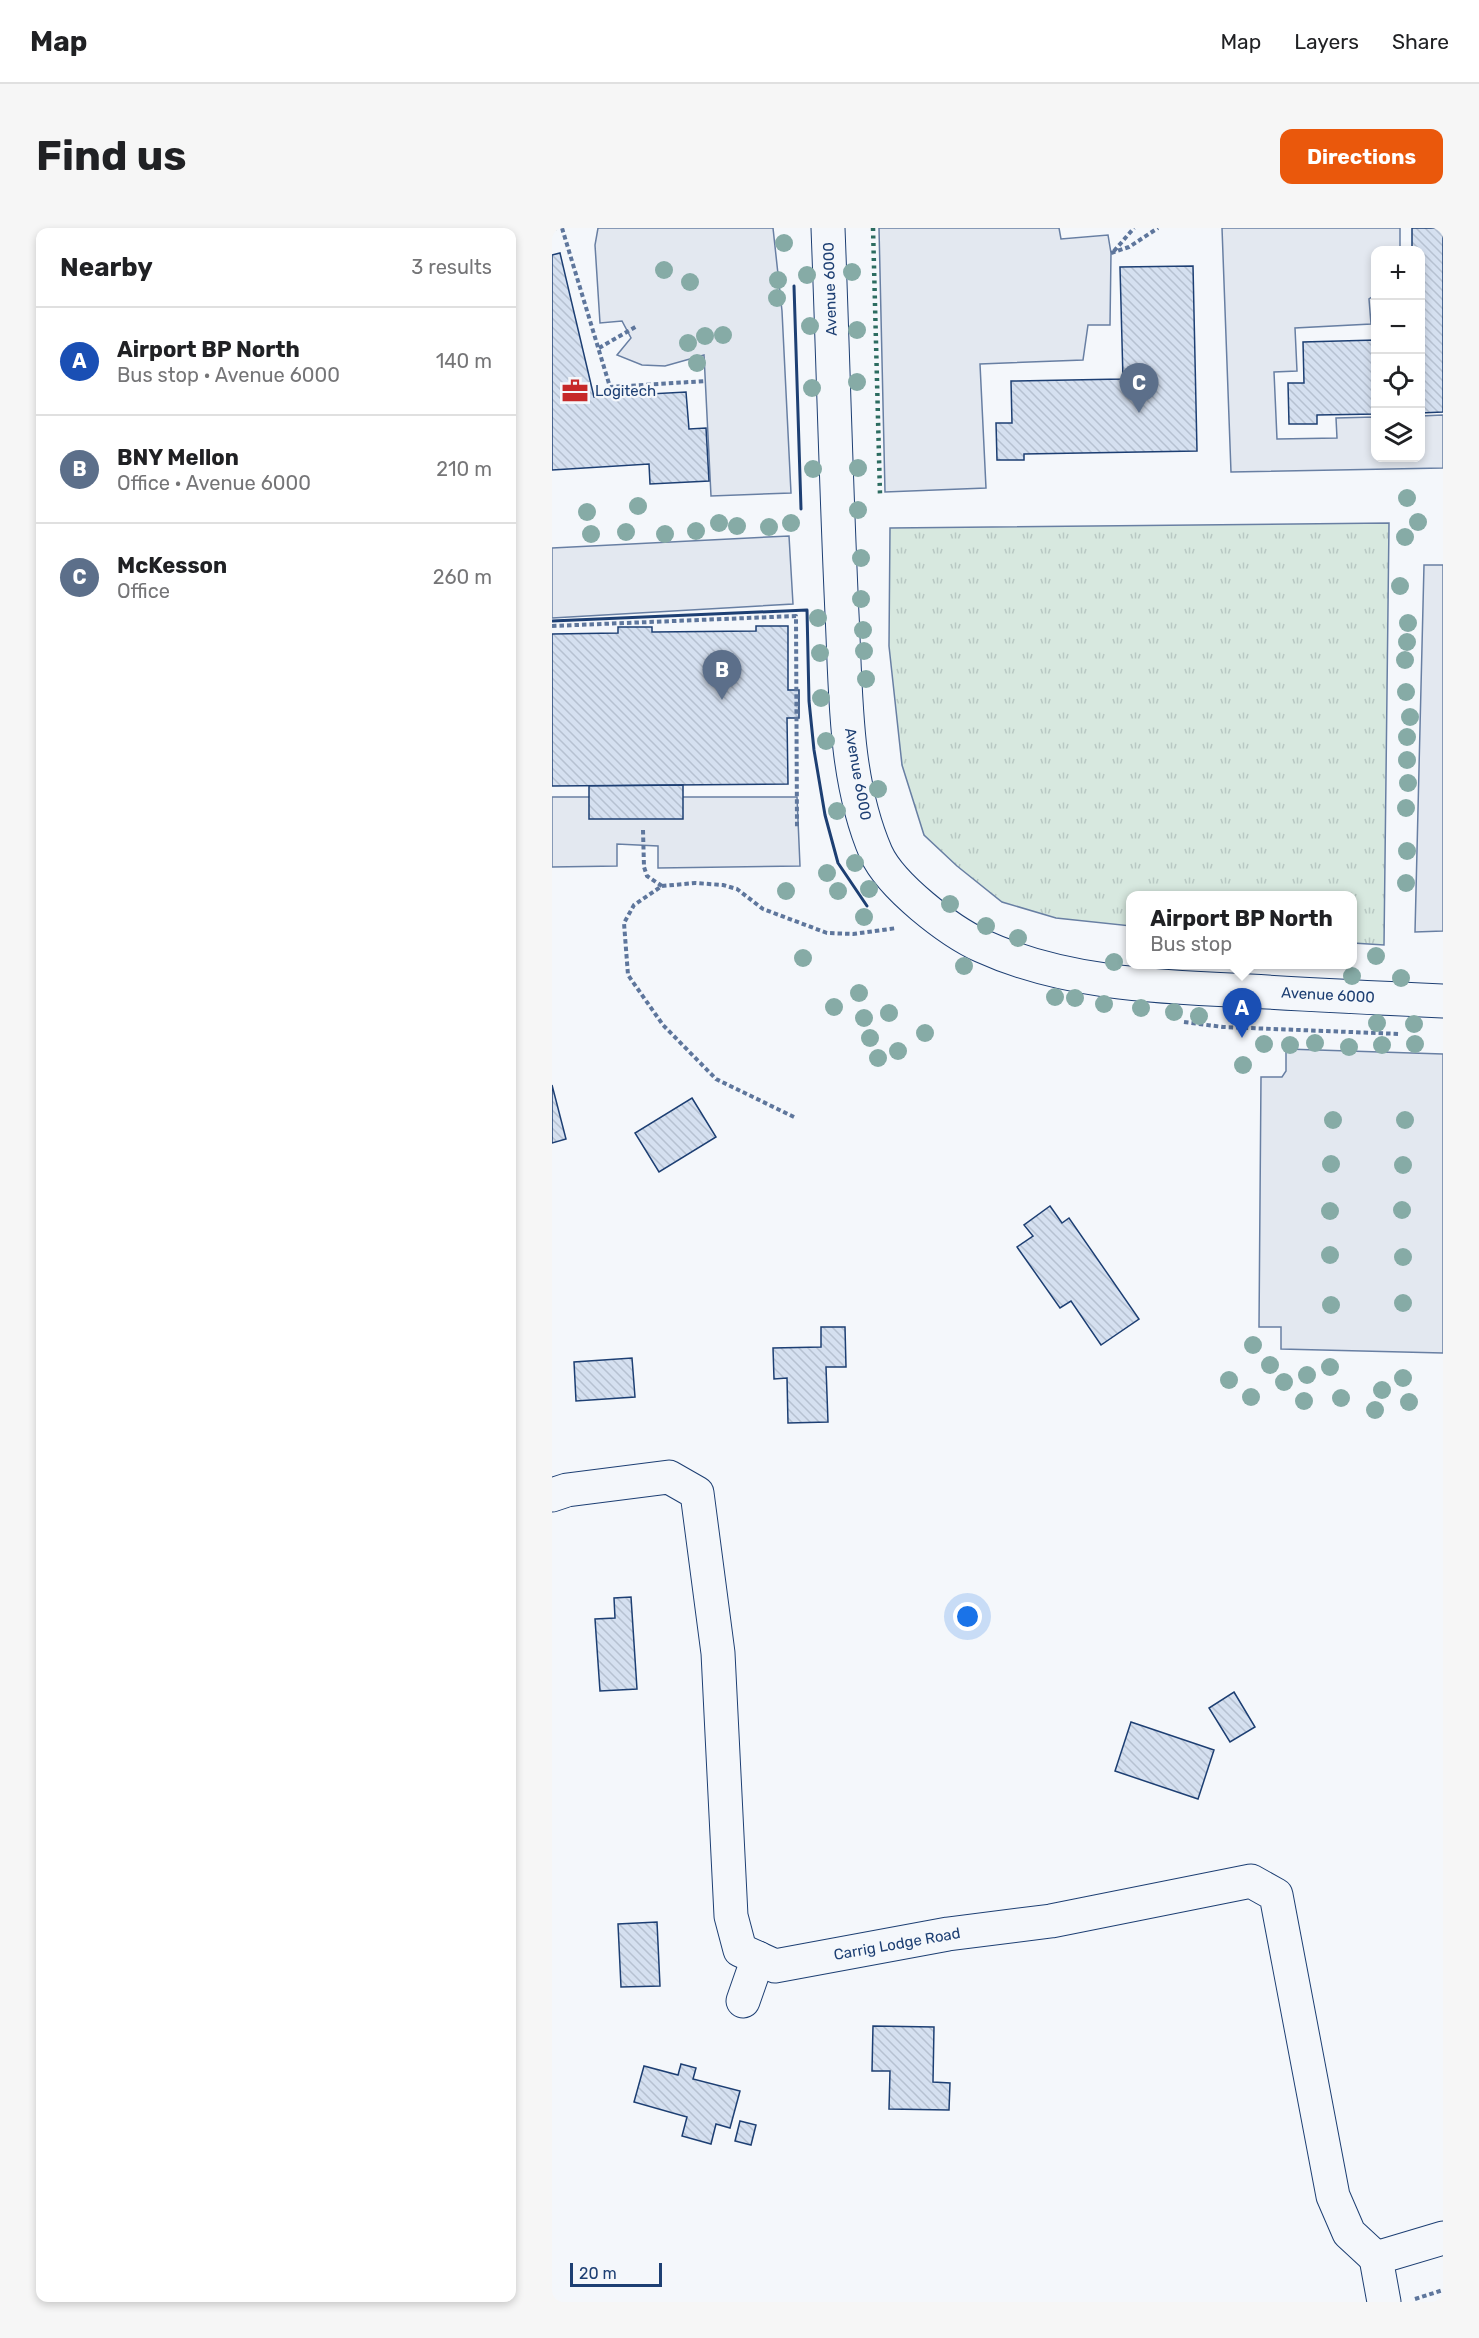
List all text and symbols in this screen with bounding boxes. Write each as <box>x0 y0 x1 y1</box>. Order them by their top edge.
text: Map <box>30 25 87 58</box>
text: Map <box>1220 29 1261 54</box>
text: Layers <box>1294 29 1359 54</box>
text: Share <box>1392 29 1449 54</box>
button: Directions <box>1280 129 1443 184</box>
text: Find us <box>36 131 187 181</box>
street label: Avenue 6000 <box>819 242 841 336</box>
map controls <box>1371 246 1425 462</box>
button: + <box>1371 246 1425 300</box>
text: Nearby <box>60 252 153 283</box>
text: 3 results <box>411 255 492 279</box>
button: − <box>1371 300 1425 354</box>
text: Airport BP North <box>117 336 300 363</box>
text: A <box>72 349 87 373</box>
text: 140 m <box>436 349 492 373</box>
button: locate <box>1371 354 1425 408</box>
text: Bus stop · Avenue 6000 <box>117 363 340 387</box>
pin: C <box>1120 364 1158 413</box>
office icon: Logitech <box>560 376 590 406</box>
place label: Logitech <box>595 382 656 400</box>
button: layers <box>1371 408 1425 462</box>
text: BNY Mellon <box>117 444 239 471</box>
text: B <box>72 457 87 481</box>
text: 210 m <box>436 457 492 481</box>
text: Office · Avenue 6000 <box>117 471 311 495</box>
text: McKesson <box>117 552 227 579</box>
text: C <box>72 565 87 589</box>
text: 260 m <box>433 565 492 589</box>
text: Office <box>117 579 170 603</box>
pin: B <box>702 650 742 700</box>
street label: Avenue 6000 <box>841 726 875 822</box>
popup <box>1126 891 1357 969</box>
text: Airport BP North <box>1150 905 1333 932</box>
text: Bus stop <box>1150 932 1232 956</box>
street label: Avenue 6000 <box>1281 984 1375 1006</box>
pin: A <box>1222 988 1262 1038</box>
your location <box>953 1602 982 1631</box>
street label: Carrig Lodge Road <box>832 1924 962 1964</box>
scale bar <box>570 2260 662 2288</box>
text: 20 m <box>579 2264 617 2283</box>

